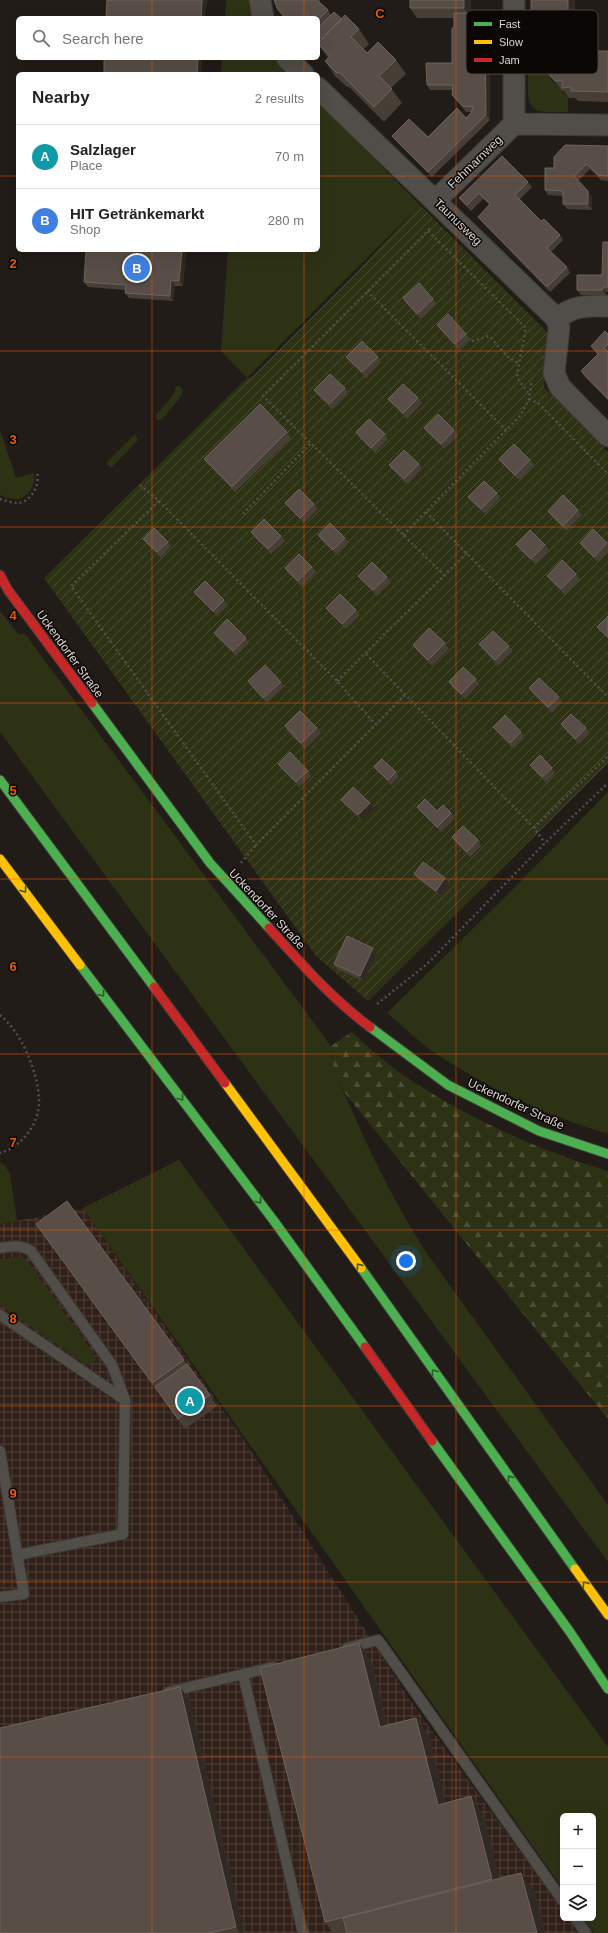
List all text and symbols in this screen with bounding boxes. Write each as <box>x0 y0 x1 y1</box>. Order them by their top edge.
text: C <box>375 6 385 21</box>
legend <box>466 10 598 74</box>
search box <box>16 16 320 60</box>
text: Fast <box>499 18 520 30</box>
icon: search <box>30 27 52 49</box>
text: Search here <box>62 30 144 47</box>
text: Slow <box>499 36 523 48</box>
text: Jam <box>499 54 520 66</box>
text: Nearby <box>32 88 90 107</box>
text: 2 results <box>255 91 304 106</box>
street label: Fehmarnweg <box>445 133 505 191</box>
text: Salzlager <box>70 141 136 158</box>
text: A <box>40 149 50 164</box>
text: 70 m <box>275 149 304 164</box>
text: Place <box>70 158 103 173</box>
street label: Taunusweg <box>431 196 485 248</box>
text: HIT Getränkemarkt <box>70 205 204 222</box>
text: B <box>40 213 50 228</box>
text: 280 m <box>268 213 304 228</box>
text: Shop <box>70 222 100 237</box>
pin: B <box>124 253 150 283</box>
text: 2 <box>9 256 17 271</box>
text: 3 <box>9 432 17 447</box>
text: 4 <box>9 608 17 623</box>
street label: Uckendorfer Straße <box>34 608 107 701</box>
text: 5 <box>9 783 17 798</box>
street label: Uckendorfer Straße <box>226 866 308 952</box>
one-way arrow <box>19 886 26 893</box>
text: 6 <box>9 959 17 974</box>
one-way arrow <box>97 990 104 997</box>
street label: Uckendorfer Straße <box>466 1076 567 1133</box>
one-way arrow <box>176 1093 183 1100</box>
text: 7 <box>9 1135 17 1150</box>
one-way arrow <box>254 1197 261 1204</box>
your location <box>396 1251 416 1271</box>
one-way arrow <box>356 1263 364 1270</box>
text: 8 <box>9 1311 17 1326</box>
one-way arrow <box>431 1369 439 1376</box>
pin: A <box>177 1386 203 1416</box>
one-way arrow <box>508 1475 515 1482</box>
text: 9 <box>9 1486 17 1501</box>
one-way arrow <box>583 1581 590 1588</box>
map controls <box>560 1813 596 1921</box>
button: + <box>560 1813 596 1849</box>
button: − <box>560 1849 596 1885</box>
button: layers <box>560 1885 596 1921</box>

